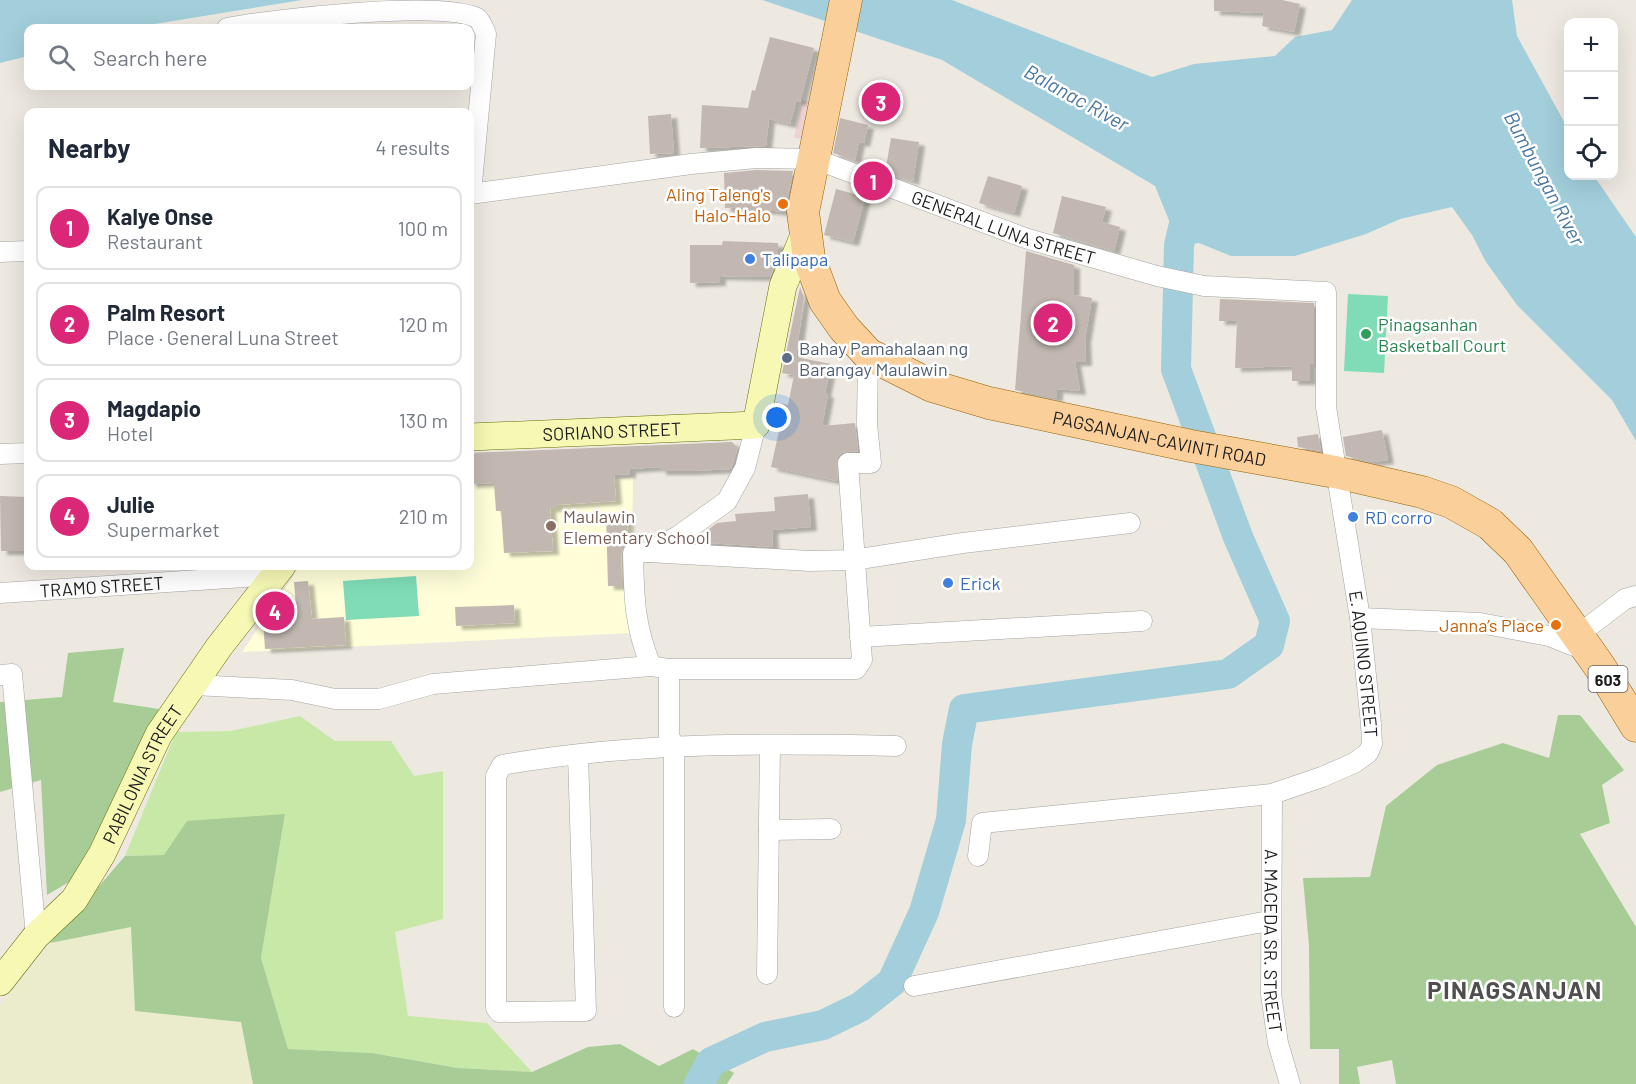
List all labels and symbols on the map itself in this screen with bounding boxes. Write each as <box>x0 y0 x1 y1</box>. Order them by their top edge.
water label: Balanac River <box>1021 58 1134 136</box>
pin: 3 <box>862 80 900 124</box>
water label: Bumbungan River <box>1500 107 1591 250</box>
pin: 1 <box>854 158 892 204</box>
place label: Aling Taleng's Halo-Halo <box>666 183 771 226</box>
street label: GENERAL LUNA STREET <box>909 185 1098 269</box>
marker: Aling Taleng's Halo-Halo <box>776 197 790 211</box>
place label: Talipapa <box>762 248 828 270</box>
marker: Talipapa <box>743 252 757 266</box>
pin: 2 <box>1034 300 1072 346</box>
place label: Pinagsanhan Basketball Court <box>1378 313 1506 356</box>
marker: Pinagsanhan Basketball Court <box>1359 327 1373 341</box>
place label: Bahay Pamahalaan ng Barangay Maulawin <box>799 337 968 380</box>
marker: Bahay Pamahalaan ng Barangay Maulawin <box>780 351 794 365</box>
your location <box>762 403 791 432</box>
street label: PAGSANJAN-CAVINTI ROAD <box>1051 406 1268 470</box>
street label: SORIANO STREET <box>542 417 682 445</box>
place label: Maulawin Elementary School <box>563 505 710 548</box>
place label: RD corro <box>1365 506 1433 528</box>
marker: RD corro <box>1346 510 1360 524</box>
marker: Maulawin Elementary School <box>544 519 558 533</box>
street label: TRAMO STREET <box>39 571 164 601</box>
place label: Erick <box>960 572 1000 594</box>
marker: Erick <box>941 576 955 590</box>
pin: 4 <box>256 588 294 634</box>
street label: E. AQUINO STREET <box>1345 589 1383 738</box>
place label: Janna’s Place <box>1439 614 1544 636</box>
marker: Janna’s Place <box>1549 618 1563 632</box>
road number: 603 <box>1588 666 1628 692</box>
street label: PABILONIA STREET <box>98 700 187 847</box>
street label: A. MACEDA SR. STREET <box>1260 849 1287 1034</box>
district label: PINAGSANJAN <box>1427 975 1603 1004</box>

